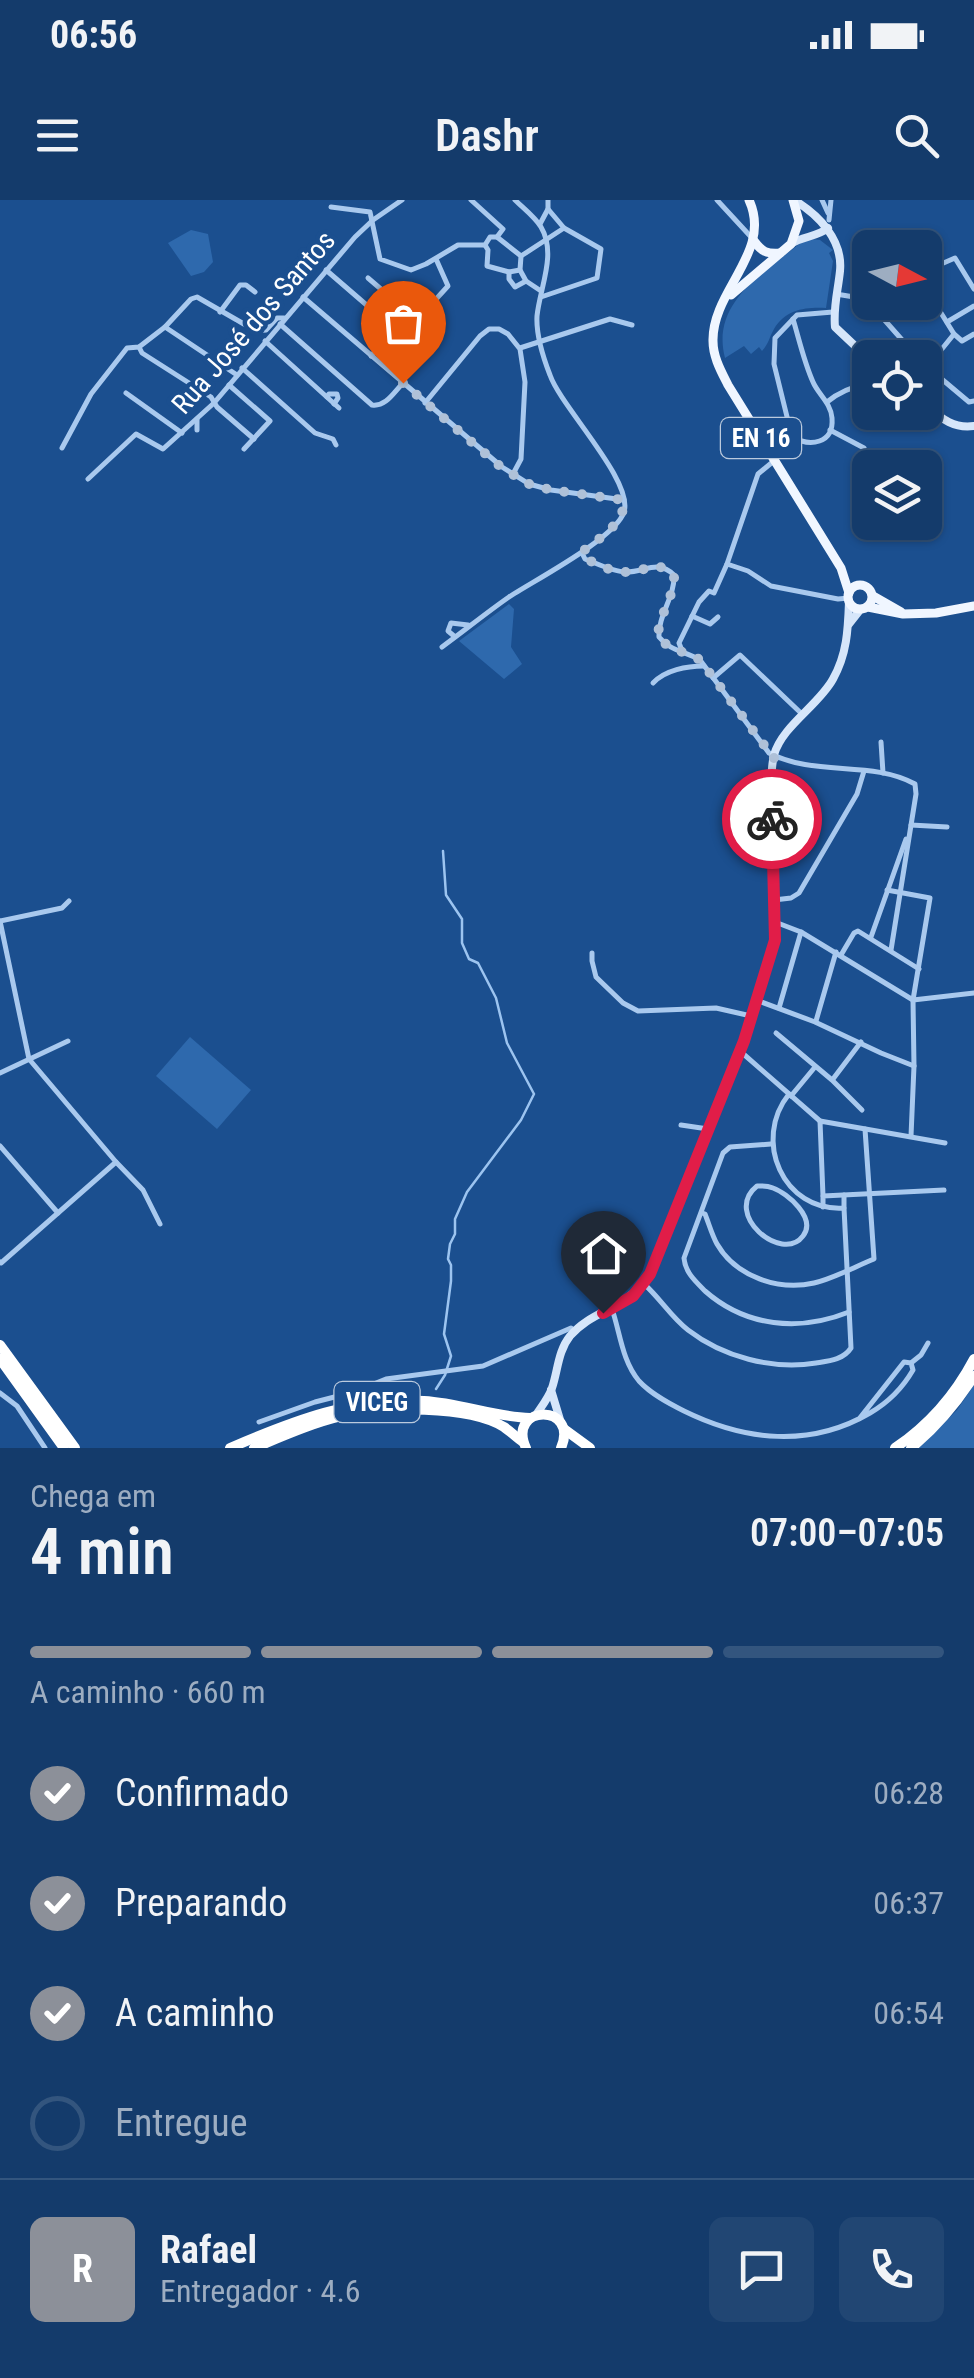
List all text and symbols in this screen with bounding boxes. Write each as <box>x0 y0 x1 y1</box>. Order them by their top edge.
text: 06:56 <box>50 13 137 57</box>
icon: menu <box>30 108 85 163</box>
icon: search <box>889 108 944 163</box>
text: Dashr <box>435 109 539 162</box>
street label: Rua José dos Santos <box>165 224 342 421</box>
north arrow <box>852 230 942 320</box>
map controls <box>852 230 942 540</box>
pin <box>361 281 446 384</box>
icon: bag <box>376 296 431 351</box>
button: locate <box>852 340 942 430</box>
road number: EN 16 <box>721 418 801 458</box>
button: layers <box>852 450 942 540</box>
courier <box>722 769 822 869</box>
icon: bike <box>745 792 800 847</box>
pin <box>561 1211 646 1314</box>
icon: home <box>576 1226 631 1281</box>
road number: VICEG <box>334 1382 420 1422</box>
text: Chega em <box>30 1477 156 1515</box>
text: 07:00–07:05 <box>750 1511 944 1555</box>
text: 4 min <box>30 1514 174 1590</box>
text: A caminho · 660 m <box>30 1673 266 1711</box>
icon: check <box>30 1766 85 1821</box>
text: Confirmado <box>115 1771 289 1815</box>
text: 06:28 <box>873 1774 944 1812</box>
icon: check <box>30 1876 85 1931</box>
text: Preparando <box>115 1881 287 1925</box>
text: 06:37 <box>873 1884 944 1922</box>
icon: check <box>30 1986 85 2041</box>
text: A caminho <box>115 1991 275 2035</box>
text: 06:54 <box>873 1994 944 2032</box>
text: Entregue <box>115 2101 248 2145</box>
button: chat <box>709 2217 814 2322</box>
button: phone <box>839 2217 944 2322</box>
text: Rafael <box>160 2228 257 2272</box>
text: R <box>72 2247 93 2291</box>
text: Entregador · 4.6 <box>160 2272 361 2310</box>

